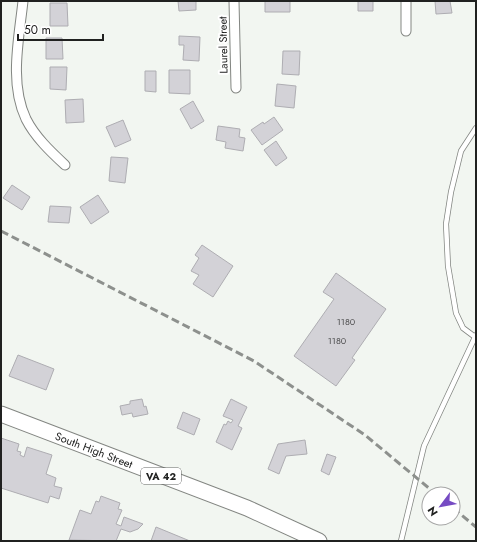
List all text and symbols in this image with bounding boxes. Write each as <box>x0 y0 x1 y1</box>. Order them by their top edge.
scale bar <box>18 16 103 42</box>
street label: Laurel Street <box>214 16 231 74</box>
text: 50 m <box>24 21 51 39</box>
house number: 1180 <box>337 315 356 328</box>
house number: 1180 <box>328 334 347 347</box>
street label: South High Street <box>53 428 135 472</box>
road number: VA 42 <box>141 468 181 484</box>
north arrow <box>421 486 461 526</box>
text: N <box>423 503 442 519</box>

